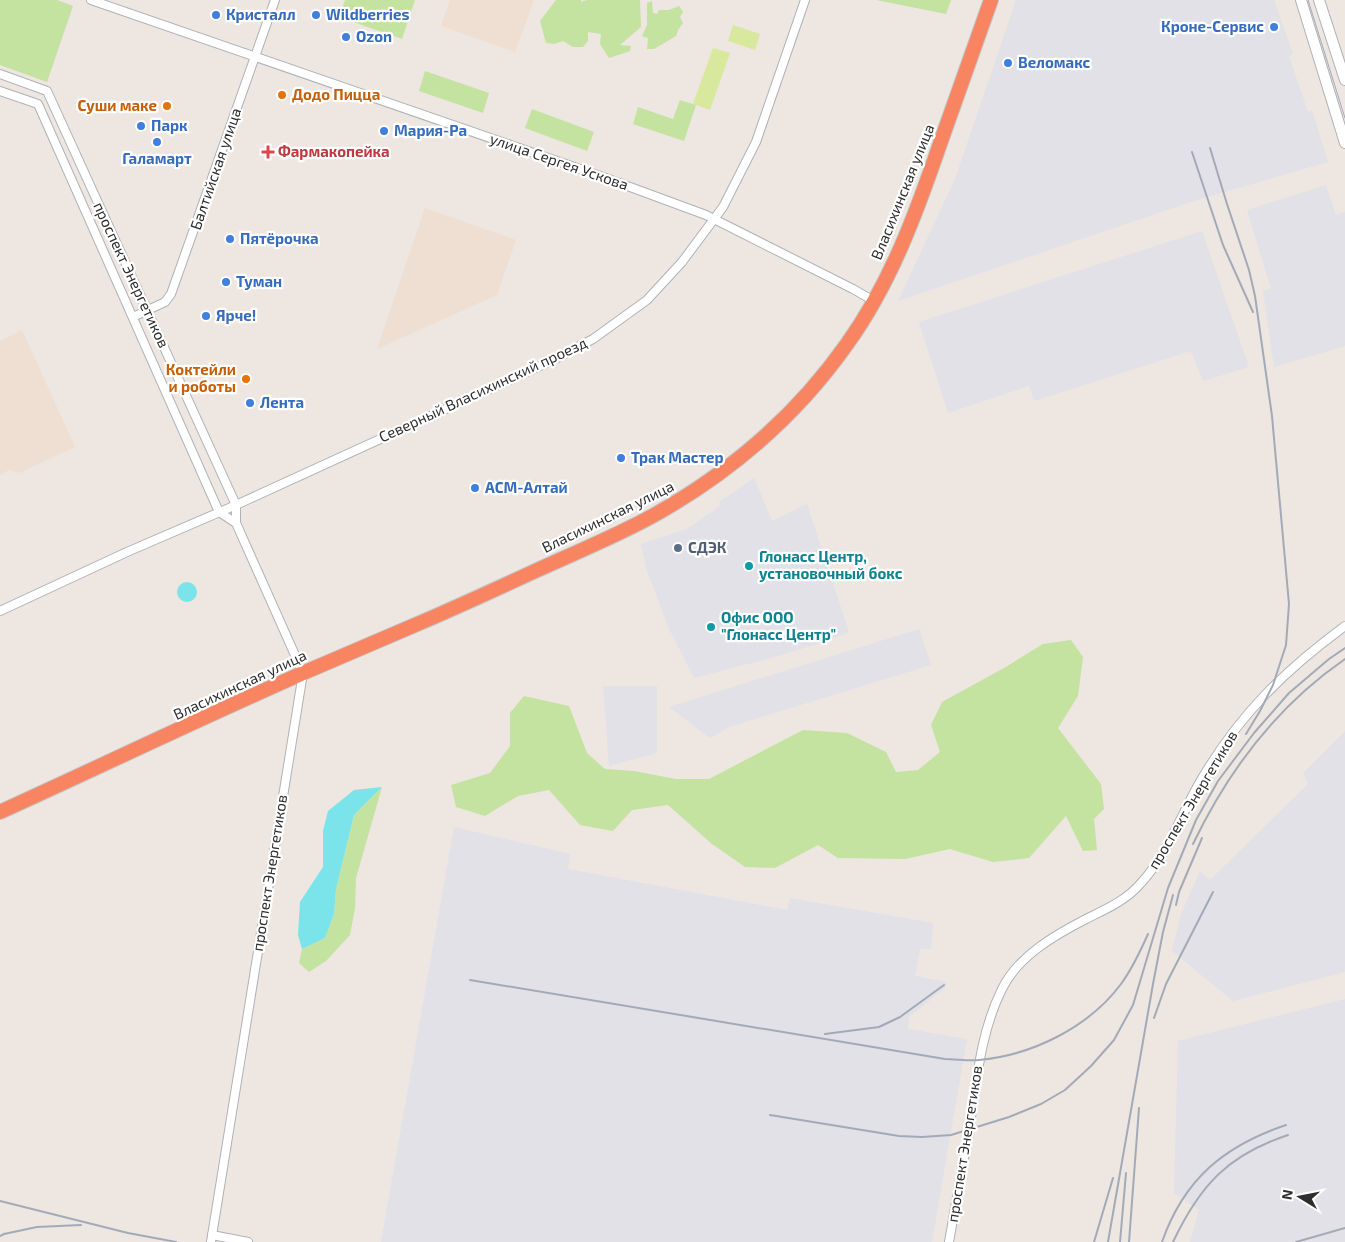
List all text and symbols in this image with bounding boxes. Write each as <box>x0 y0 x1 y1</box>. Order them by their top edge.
place label: Кристалл <box>226 5 296 23</box>
place label: Wildberries <box>326 5 409 23</box>
marker: Кристалл <box>210 9 222 21</box>
marker: Wildberries <box>310 9 322 21</box>
place label: Кроне-Сервис <box>1161 17 1264 35</box>
marker: Кроне-Сервис <box>1268 21 1280 33</box>
place label: Ozon <box>356 27 392 45</box>
marker: Ozon <box>340 31 352 43</box>
place label: Веломакс <box>1018 53 1091 71</box>
marker: Веломакс <box>1002 57 1014 69</box>
place label: Додо Пицца <box>292 85 380 103</box>
marker: Додо Пицца <box>276 89 288 101</box>
place label: Суши маке <box>78 96 157 114</box>
marker: Суши маке <box>161 100 173 112</box>
street label: Балтийская улица <box>186 105 245 232</box>
place label: Парк <box>151 116 188 134</box>
marker: Парк <box>135 120 147 132</box>
place label: Мария-Ра <box>394 121 467 139</box>
street label: Власихинская улица <box>867 121 938 262</box>
marker: Мария-Ра <box>378 125 390 137</box>
street label: улица Сергея Ускова <box>487 129 631 194</box>
marker: Галамарт <box>151 136 163 148</box>
place label: Фармакопейка <box>278 142 390 160</box>
marker: Фармакопейка <box>262 146 274 158</box>
place label: Галамарт <box>122 149 192 167</box>
street label: проспект Энергетиков <box>90 199 174 350</box>
place label: Пятёрочка <box>240 229 319 247</box>
marker: Пятёрочка <box>224 233 236 245</box>
place label: Туман <box>236 272 282 290</box>
marker: Туман <box>220 276 232 288</box>
place label: Ярче! <box>216 306 256 324</box>
marker: Ярче! <box>200 310 212 322</box>
street label: Северный Власихинский проезд <box>376 333 590 445</box>
place label: Коктейли и роботы <box>166 360 236 395</box>
marker: Коктейли и роботы <box>240 373 252 385</box>
place label: Лента <box>260 393 304 411</box>
marker: Лента <box>244 397 256 409</box>
place label: Трак Мастер <box>631 448 724 466</box>
marker: Трак Мастер <box>615 452 627 464</box>
street label: Власихинская улица <box>539 476 677 557</box>
place label: АСМ-Алтай <box>485 478 568 496</box>
marker: АСМ-Алтай <box>469 482 481 494</box>
place label: СДЭК <box>688 538 727 556</box>
marker: СДЭК <box>672 542 684 554</box>
place label: Глонасс Центр, установочный бокс <box>759 547 903 582</box>
marker: Глонасс Центр, установочный бокс <box>743 560 755 572</box>
place label: Офис ООО "Глонасс Центр" <box>721 608 836 643</box>
marker: Офис ООО "Глонасс Центр" <box>705 621 717 633</box>
street label: Власихинская улица <box>170 645 309 724</box>
street label: проспект Энергетиков <box>1144 727 1241 872</box>
street label: проспект Энергетиков <box>248 793 290 953</box>
street label: проспект Энергетиков <box>943 1064 985 1224</box>
north arrow <box>1275 1172 1325 1222</box>
text: N <box>1277 1188 1296 1201</box>

